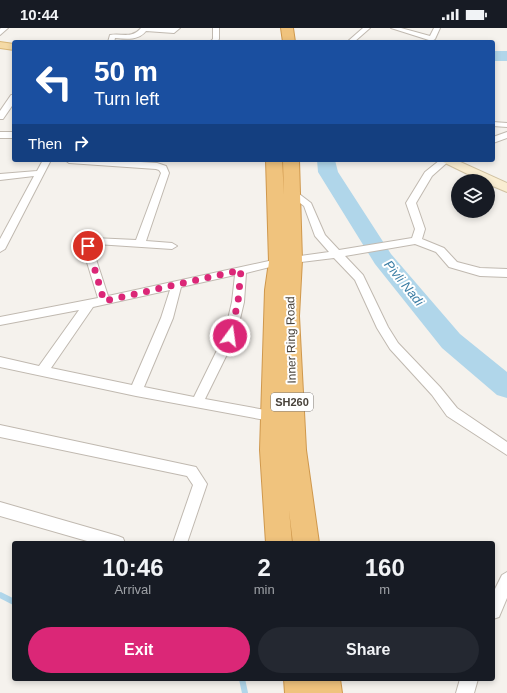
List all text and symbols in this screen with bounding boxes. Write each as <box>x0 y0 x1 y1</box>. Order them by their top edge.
text: 10:44 <box>20 6 58 23</box>
icon: left <box>28 56 80 108</box>
text: 50 m <box>94 56 158 87</box>
text: Turn left <box>94 89 159 109</box>
icon: right <box>70 132 92 154</box>
text: Then <box>28 135 62 152</box>
map controls <box>451 174 495 218</box>
button: layers <box>451 174 495 218</box>
pin <box>71 229 105 263</box>
icon: arrive <box>77 235 99 257</box>
water label: Pivli Nadi <box>381 257 428 310</box>
street label: Inner Ring Road <box>283 296 299 384</box>
position arrow <box>209 315 251 357</box>
road number: SH260 <box>271 393 313 411</box>
text: 10:46 <box>102 554 164 581</box>
text: 2 <box>257 554 271 581</box>
text: 160 <box>365 554 405 581</box>
text: Arrival <box>114 582 151 597</box>
text: min <box>254 582 275 597</box>
text: m <box>379 582 390 597</box>
button: Exit <box>28 627 250 673</box>
button: Share <box>258 627 479 673</box>

